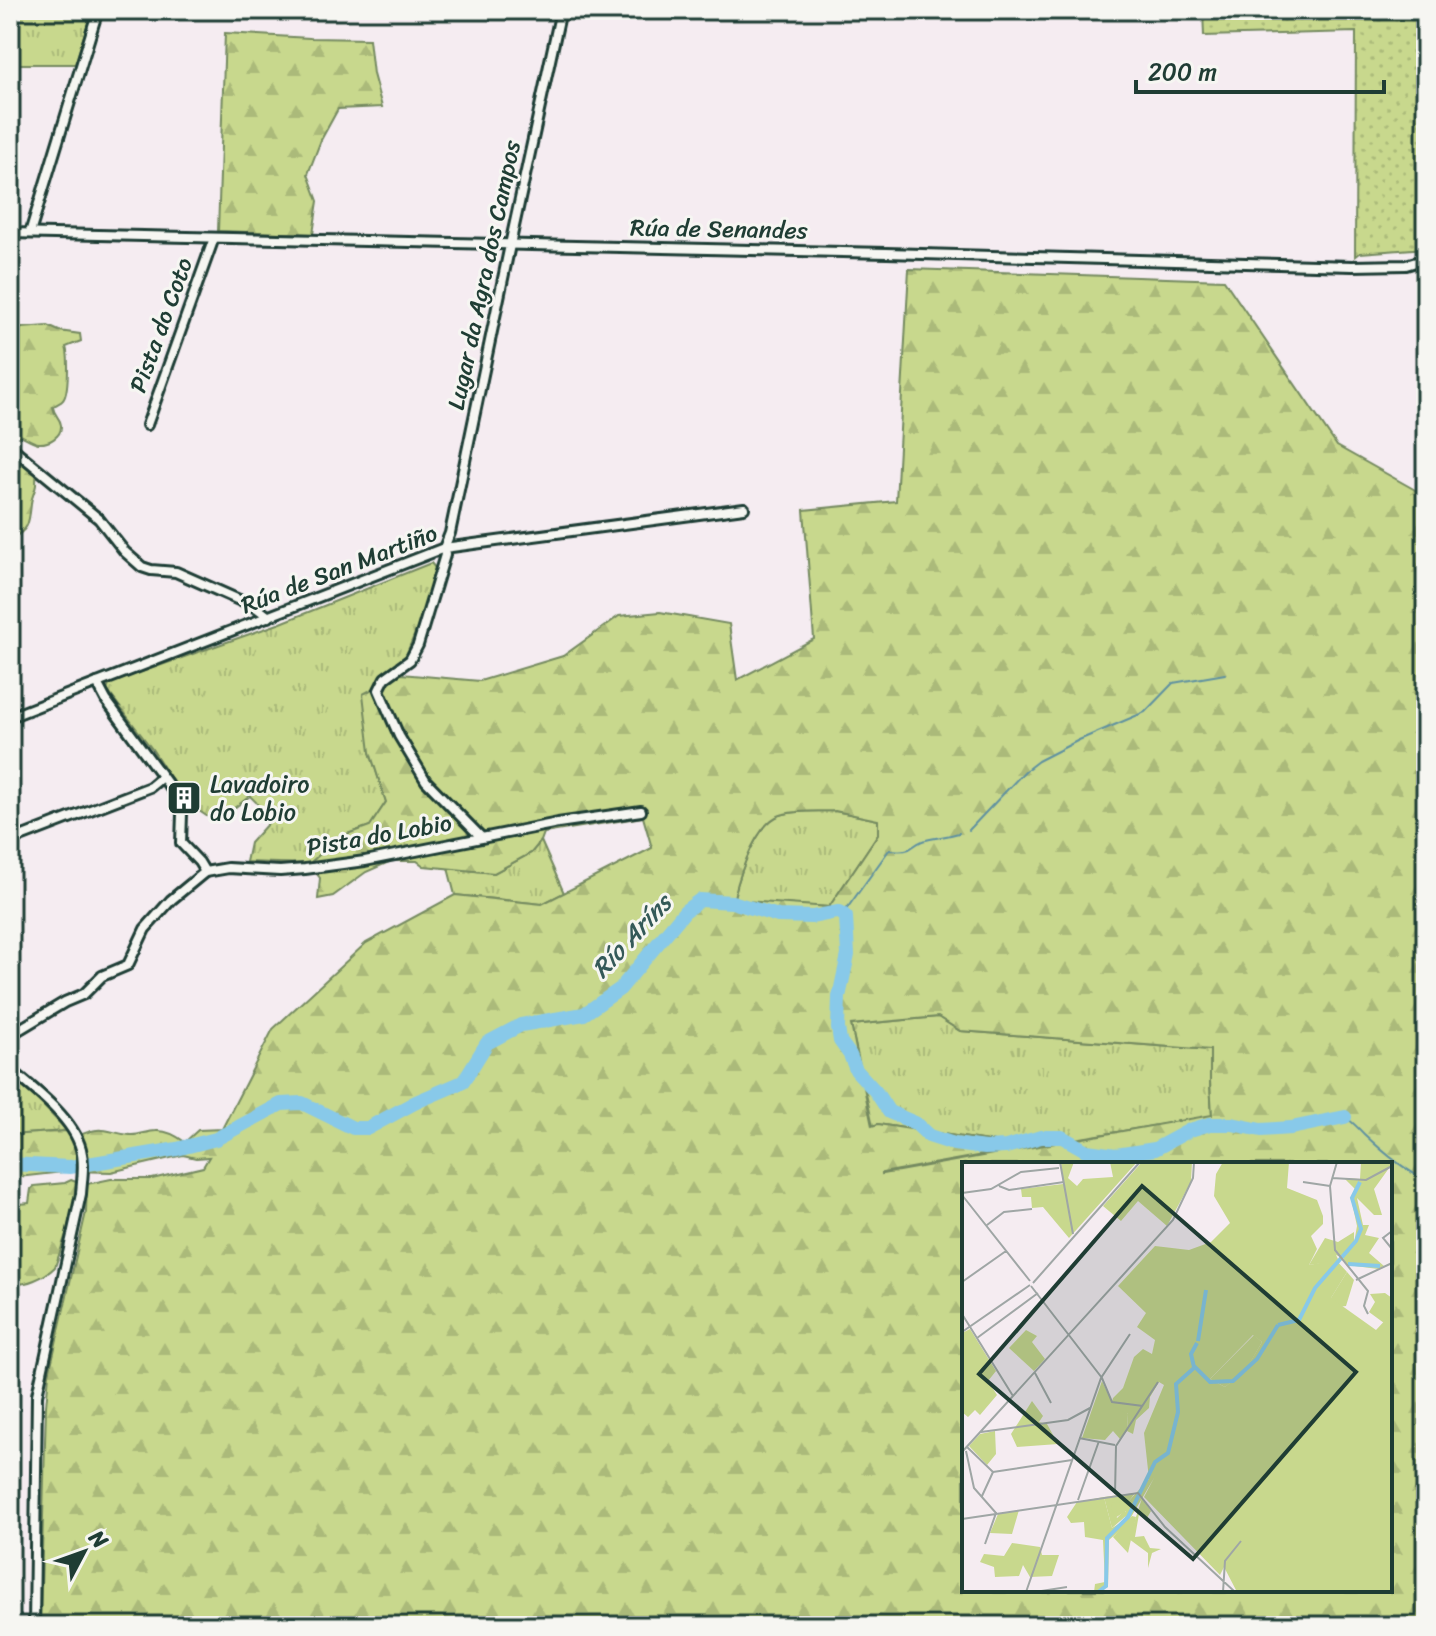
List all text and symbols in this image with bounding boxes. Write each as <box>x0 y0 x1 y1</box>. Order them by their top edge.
scale bar <box>1136 44 1384 94</box>
text: 200 m <box>1148 51 1217 93</box>
street label: Lugar da Agra dos Campos <box>435 135 533 414</box>
street label: Rúa de Senandes <box>630 206 808 252</box>
street label: Pista do Coto <box>117 251 205 399</box>
street label: Rúa de San Martiño <box>235 512 444 626</box>
place label: Lavadoiro do Lobio <box>210 763 310 833</box>
building icon: Lavadoiro do Lobio <box>165 779 203 817</box>
street label: Pista do Lobio <box>303 802 455 868</box>
water label: Río Aríns <box>579 880 685 989</box>
inset map <box>962 1162 1392 1592</box>
north arrow <box>44 1512 124 1592</box>
text: N <box>78 1520 119 1558</box>

